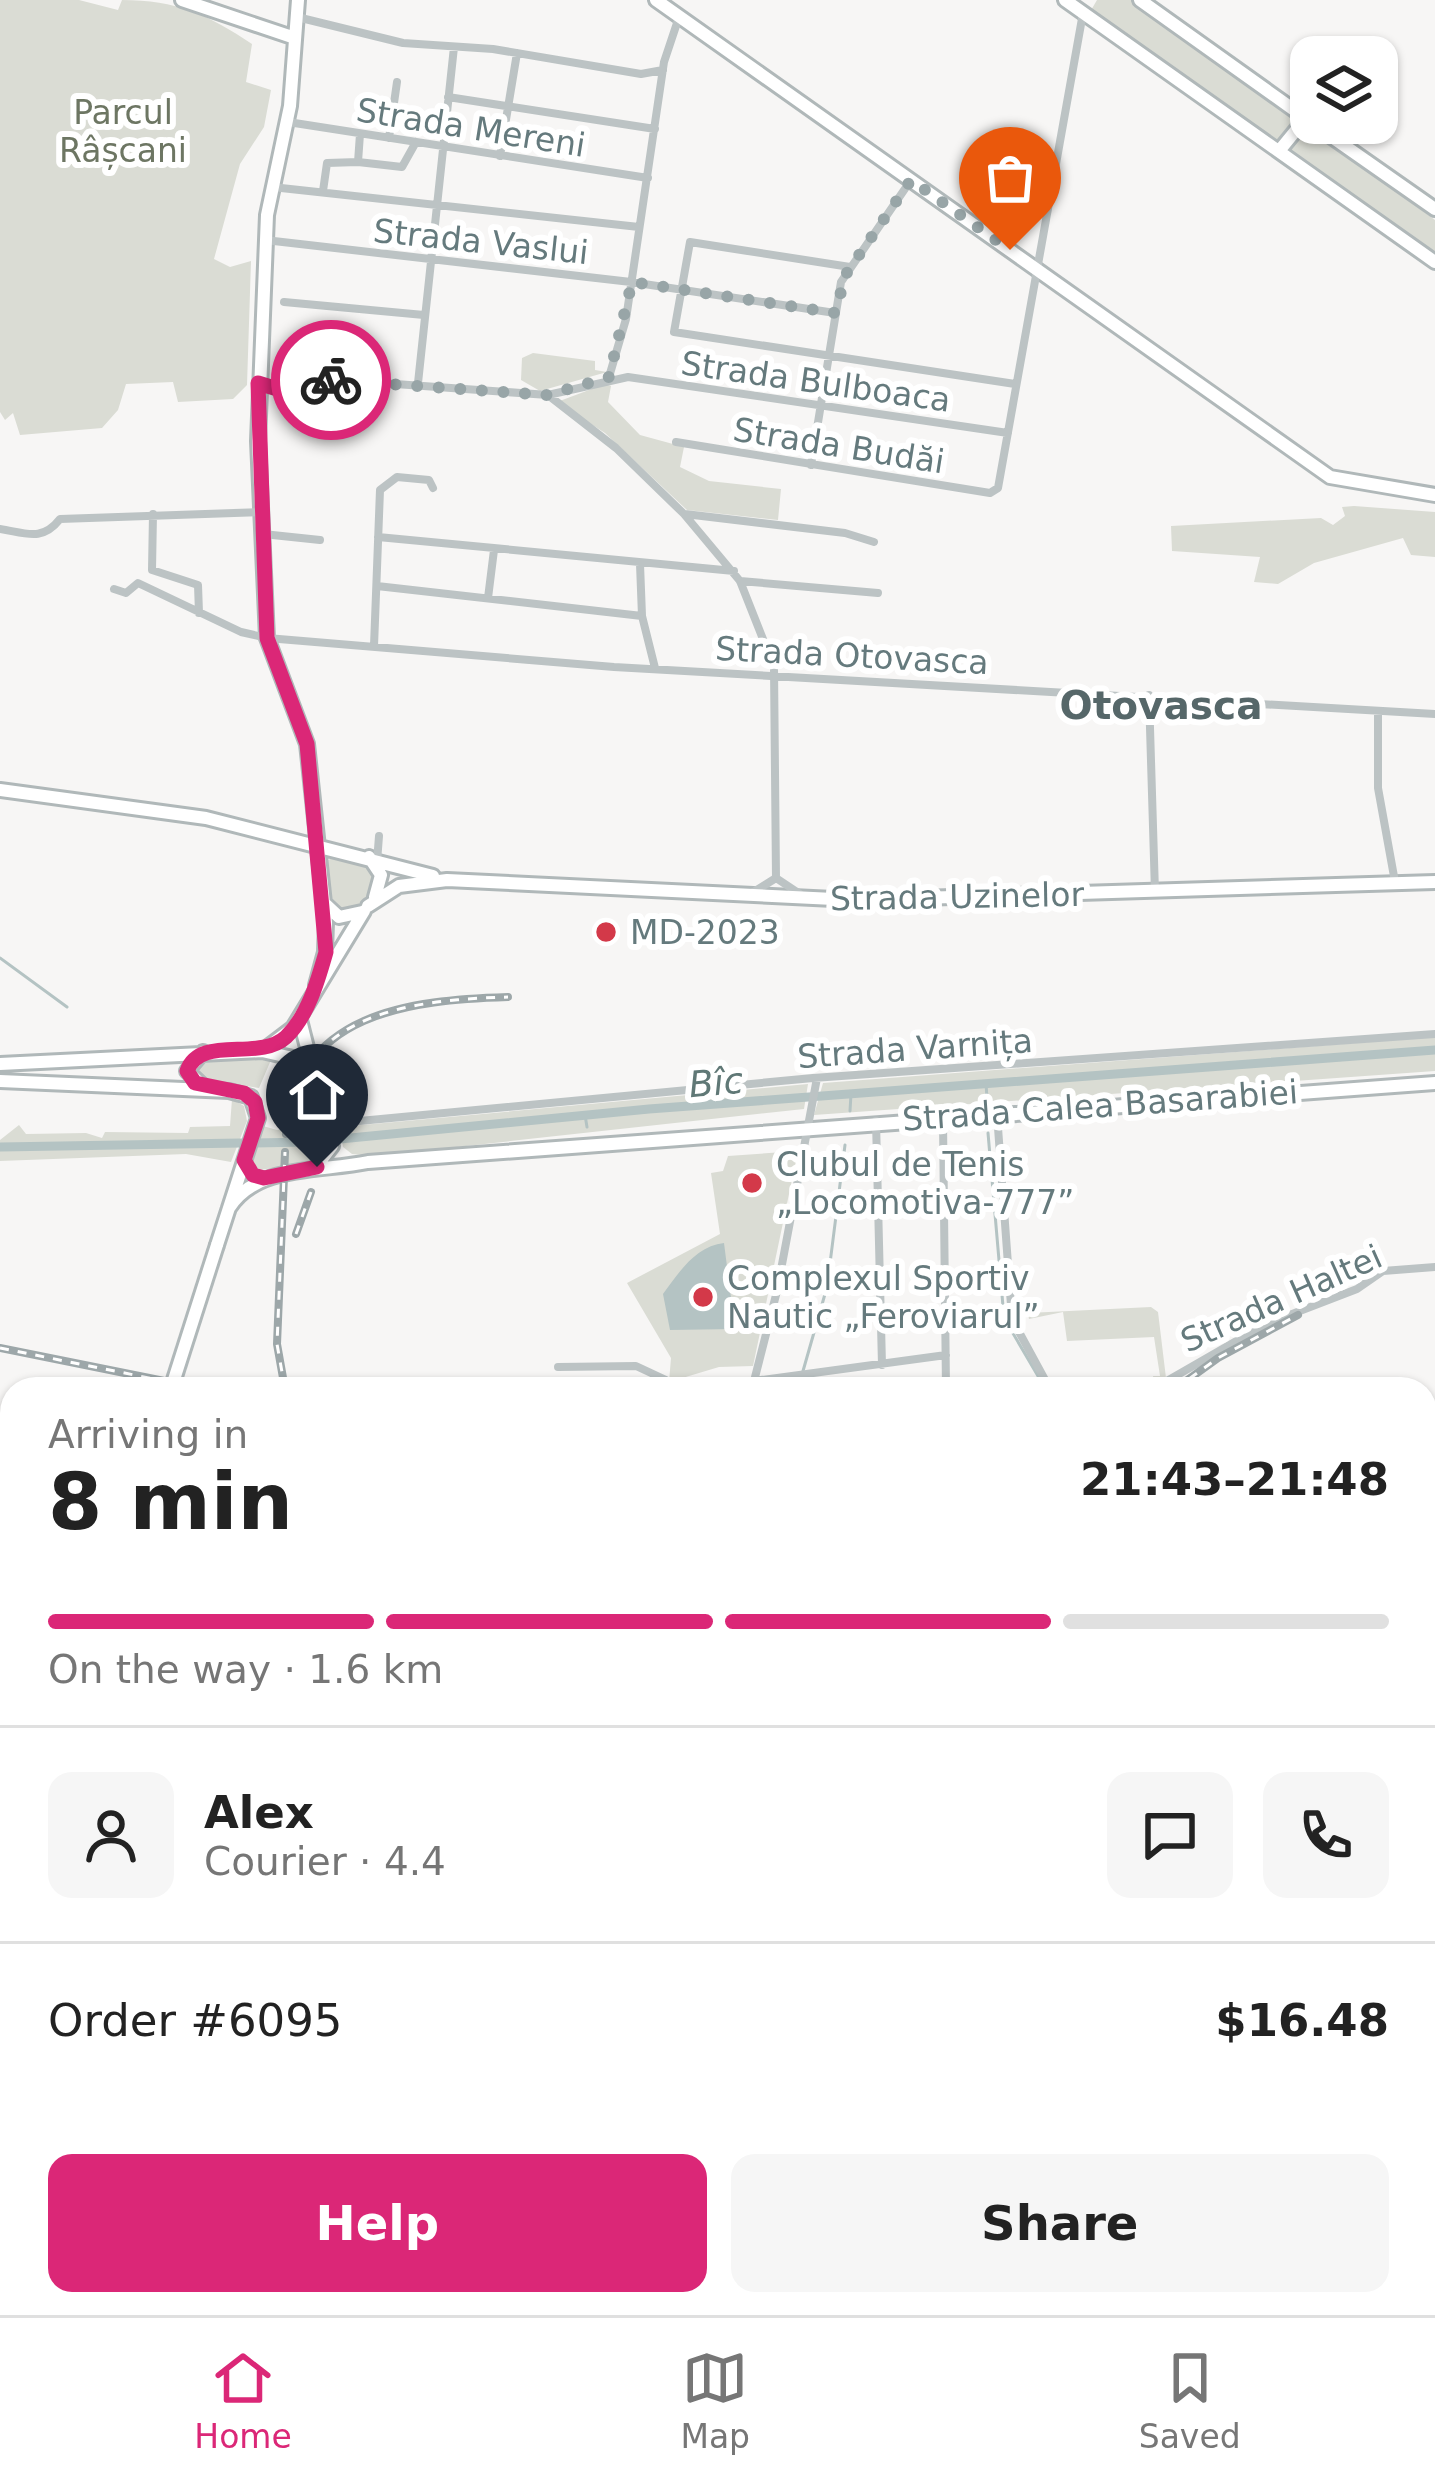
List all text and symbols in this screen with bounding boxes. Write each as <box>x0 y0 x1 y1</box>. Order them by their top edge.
map controls <box>1290 36 1398 144</box>
button: layers <box>1290 36 1398 144</box>
street label: Strada Mereni <box>354 90 588 165</box>
park label: Parcul Râșcani <box>59 93 187 170</box>
pin <box>959 127 1061 250</box>
icon: bag <box>977 145 1043 211</box>
street label: Strada Vaslui <box>371 211 590 272</box>
courier <box>271 320 391 440</box>
street label: Strada Bulboaca <box>679 343 953 420</box>
icon: bike <box>298 347 364 413</box>
street label: Strada Budăi <box>731 410 947 481</box>
street label: Strada Otovasca <box>714 629 990 682</box>
district label: Otovasca <box>1060 683 1262 728</box>
street label: Strada Uzinelor <box>830 875 1085 918</box>
place label: MD-2023 <box>630 913 780 952</box>
marker: MD-2023 <box>593 919 619 945</box>
street label: Strada Varnița <box>796 1021 1034 1077</box>
pin <box>266 1044 368 1167</box>
water label: Bîc <box>687 1060 745 1105</box>
icon: home <box>284 1062 350 1128</box>
street label: Strada Calea Basarabiei <box>901 1072 1299 1139</box>
place label: Clubul de Tenis „Locomotiva-777” <box>776 1145 1074 1222</box>
marker: Clubul de Tenis „Locomotiva-777” <box>739 1170 765 1196</box>
street label: Strada Haltei <box>1175 1237 1388 1360</box>
place label: Complexul Sportiv Nautic „Feroviarul” <box>727 1259 1040 1336</box>
marker: Complexul Sportiv Nautic „Feroviarul” <box>690 1284 716 1310</box>
text: Arriving in <box>48 1412 248 1457</box>
text: 21:43–21:48 <box>1080 1453 1389 1506</box>
text: 8 min <box>48 1457 293 1547</box>
text: On the way · 1.6 km <box>48 1647 443 1692</box>
button: person <box>48 1772 174 1898</box>
button: chat <box>1107 1772 1233 1898</box>
button: phone <box>1263 1772 1389 1898</box>
text: Alex <box>204 1786 314 1839</box>
text: Courier · 4.4 <box>204 1839 446 1884</box>
text: Order #6095 <box>48 1994 342 2047</box>
text: $16.48 <box>1215 1994 1389 2047</box>
button: Help <box>48 2154 707 2292</box>
button: Share <box>731 2154 1389 2292</box>
tab: Home <box>194 2345 292 2456</box>
tab: Map <box>680 2345 750 2456</box>
tab: Saved <box>1139 2345 1241 2456</box>

